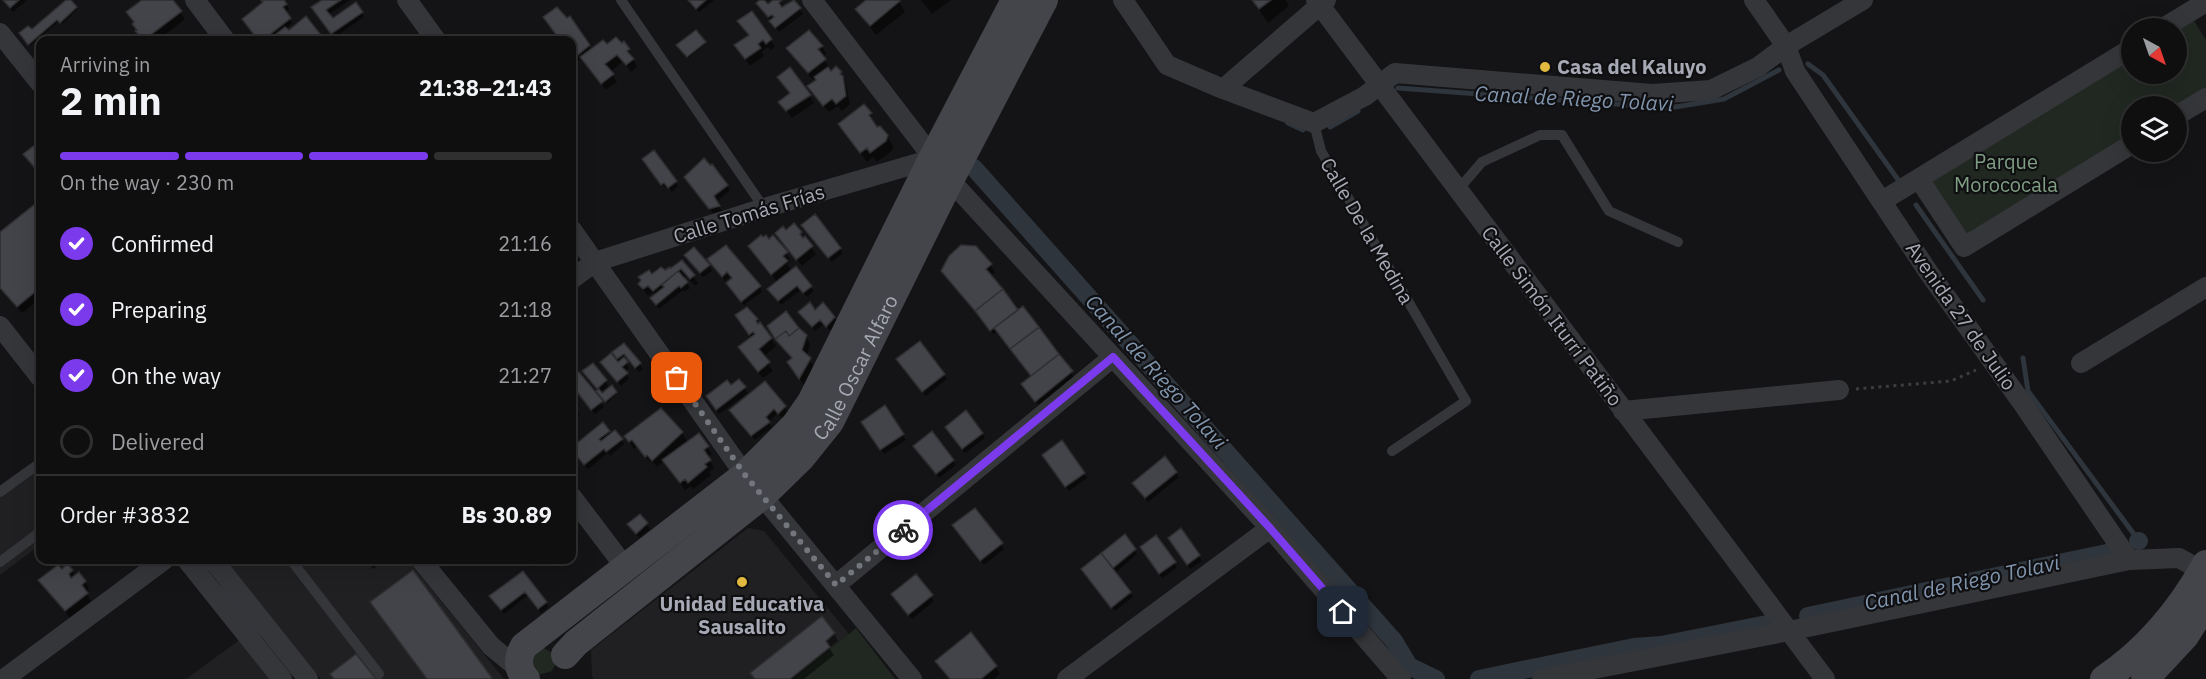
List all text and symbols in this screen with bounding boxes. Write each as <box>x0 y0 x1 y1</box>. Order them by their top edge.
north arrow <box>2121 18 2187 84</box>
map controls <box>2121 18 2187 162</box>
text: Arriving in <box>60 51 150 78</box>
place label: Casa del Kaluyo <box>1557 53 1707 80</box>
marker: Casa del Kaluyo <box>1538 60 1552 74</box>
text: 21:38–21:43 <box>419 73 552 102</box>
text: 2 min <box>60 75 162 126</box>
water label: Canal de Riego Tolavi <box>1474 79 1675 117</box>
button: layers <box>2121 96 2187 162</box>
park label: Parque Morococala <box>1954 148 2058 198</box>
street label: Calle De la Medina <box>1314 152 1421 309</box>
text: On the way · 230 m <box>60 169 234 196</box>
street label: Calle Tomás Frías <box>670 178 828 249</box>
street label: Calle Simón Iturri Patiño <box>1476 220 1629 411</box>
icon: check <box>60 227 93 260</box>
text: Confirmed <box>111 229 214 258</box>
text: 21:16 <box>498 230 552 257</box>
street label: Avenida 27 de Julio <box>1900 236 2023 395</box>
water label: Canal de Riego Tolavi <box>1080 288 1234 455</box>
street label: Calle Oscar Alfaro <box>806 290 904 446</box>
icon: check <box>60 293 93 326</box>
text: Preparing <box>111 295 206 324</box>
text: 21:18 <box>498 296 552 323</box>
pin <box>651 352 702 403</box>
icon: check <box>60 359 93 392</box>
text: On the way <box>111 361 221 390</box>
icon: bag <box>660 361 693 394</box>
text: 21:27 <box>498 362 552 389</box>
text: Delivered <box>111 427 205 456</box>
text: Order #3832 <box>60 500 190 529</box>
text: Bs 30.89 <box>461 500 552 529</box>
courier <box>873 500 933 560</box>
icon: bike <box>887 514 920 547</box>
water label: Canal de Riego Tolavi <box>1862 548 2062 616</box>
marker: Unidad Educativa Sausalito <box>735 575 749 589</box>
pin <box>1317 586 1368 637</box>
place label: Unidad Educativa Sausalito <box>660 590 824 640</box>
icon: home <box>1326 595 1359 628</box>

